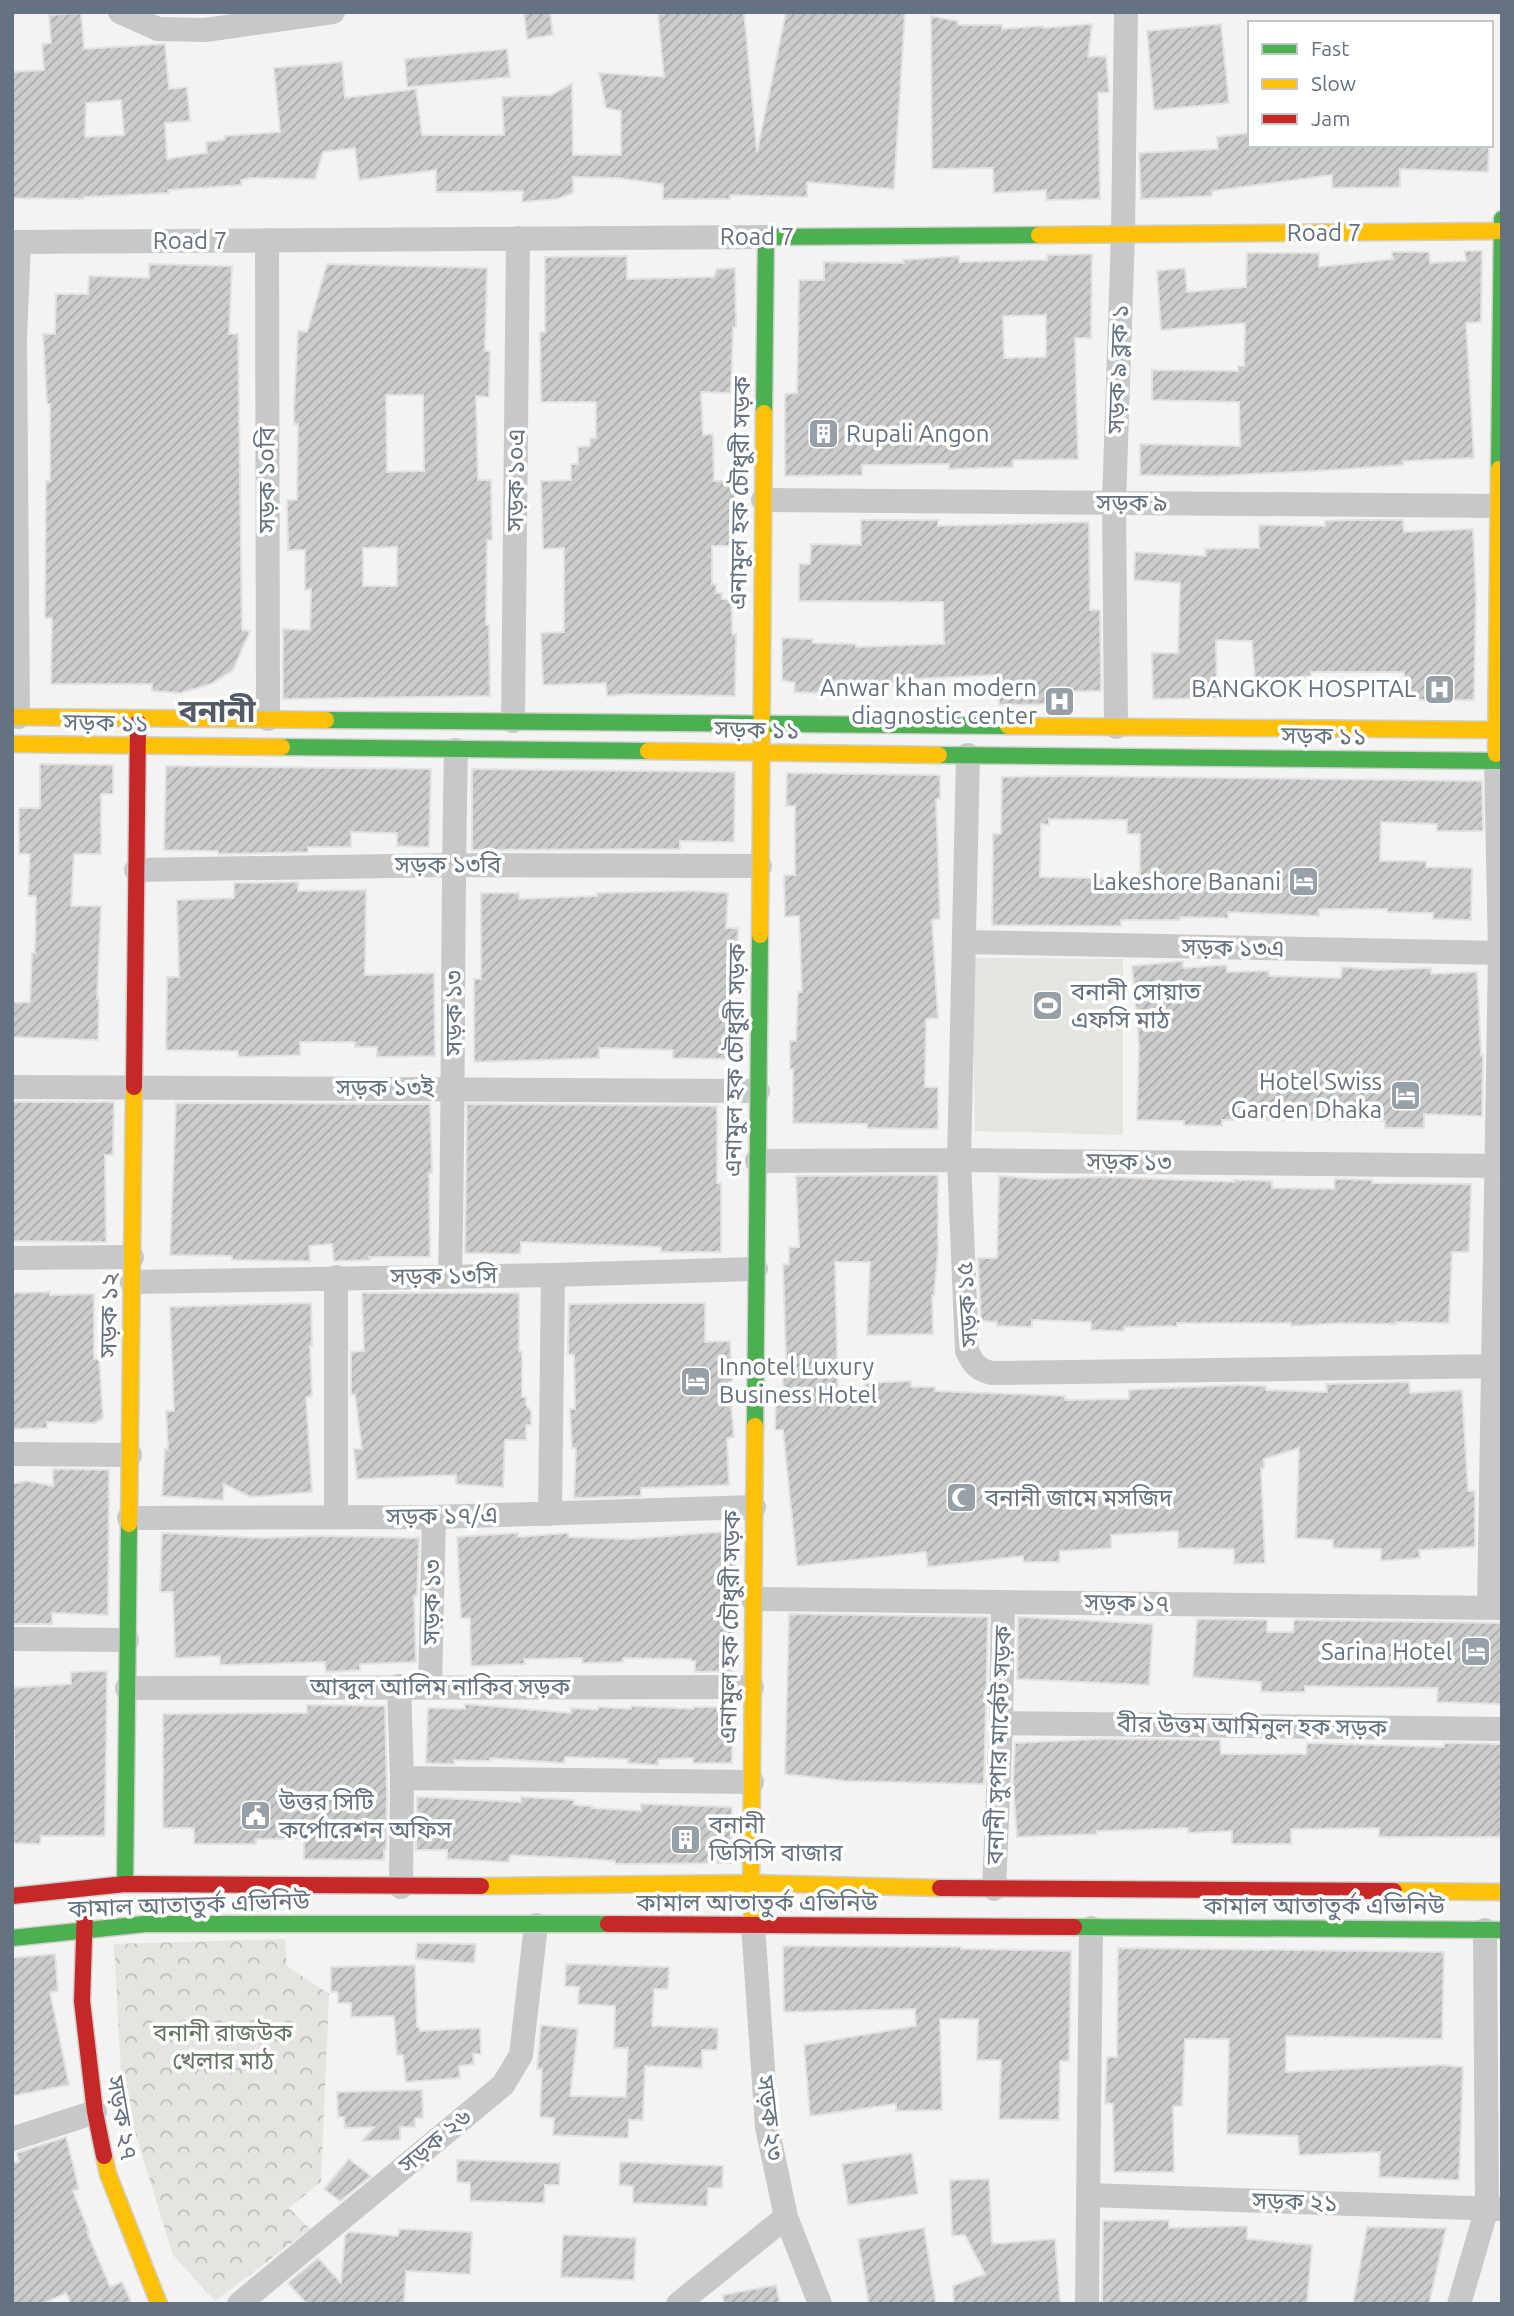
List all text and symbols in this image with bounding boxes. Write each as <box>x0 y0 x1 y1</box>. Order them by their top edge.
legend <box>1248 21 1493 147</box>
text: Fast <box>1311 36 1349 60</box>
text: Slow <box>1311 71 1356 95</box>
text: Jam <box>1311 106 1350 130</box>
street label: Road 7 <box>1287 219 1361 246</box>
street label: Road 7 <box>720 223 794 250</box>
street label: Road 7 <box>153 227 227 254</box>
street label: সড়ক ৯ ব্লক ১ <box>1102 304 1134 435</box>
street label: এনামুল হক চৌধুরী সড়ক <box>724 375 756 610</box>
building icon: Rupali Angon <box>806 417 840 451</box>
place label: Rupali Angon <box>846 420 990 447</box>
street label: সড়ক ১০বি <box>253 426 280 534</box>
street label: সড়ক ১০এ <box>501 428 530 533</box>
street label: সড়ক ৯ <box>1095 489 1168 516</box>
hospital icon: BANGKOK HOSPITAL <box>1422 672 1456 706</box>
place label: Anwar khan modern diagnostic center <box>820 674 1037 729</box>
place label: BANGKOK HOSPITAL <box>1191 675 1416 702</box>
hospital icon: Anwar khan modern diagnostic center <box>1043 685 1077 719</box>
district label: বনানী <box>177 692 257 728</box>
street label: সড়ক ১১ <box>62 708 149 737</box>
street label: সড়ক ১১ <box>713 715 800 744</box>
street label: সড়ক ১১ <box>1280 721 1367 750</box>
street label: সড়ক ১৩বি <box>394 851 502 878</box>
hotel icon: Lakeshore Banani <box>1287 865 1321 899</box>
place label: Lakeshore Banani <box>1092 868 1281 895</box>
street label: সড়ক ১৩এ <box>1180 933 1285 962</box>
street label: এনামুল হক চৌধুরী সড়ক <box>719 942 751 1177</box>
street label: সড়ক ১৩ <box>440 970 467 1057</box>
place label: বনানী সোয়াত এফসি মাঠ <box>1070 978 1202 1033</box>
sports icon: বনানী সোয়াত এফসি মাঠ <box>1031 989 1065 1023</box>
place label: Hotel Swiss Garden Dhaka <box>1231 1068 1382 1123</box>
street label: সড়ক ১৩ই <box>335 1074 435 1101</box>
hotel icon: Hotel Swiss Garden Dhaka <box>1388 1079 1422 1113</box>
street label: সড়ক ১৩ <box>1085 1147 1172 1176</box>
street label: সড়ক ১৩সি <box>389 1261 499 1290</box>
street label: সড়ক ১৫ <box>950 1261 983 1349</box>
street label: সড়ক ১২ <box>94 1272 123 1359</box>
place label: Innotel Luxury Business Hotel <box>719 1353 877 1408</box>
hotel icon: Innotel Luxury Business Hotel <box>679 1364 713 1398</box>
mosque icon: বনানী জামে মসজিদ <box>945 1481 979 1515</box>
place label: বনানী জামে মসজিদ <box>984 1484 1173 1511</box>
street label: সড়ক ১৭/এ <box>385 1501 498 1530</box>
street label: এনামুল হক চৌধুরী সড়ক <box>714 1509 746 1744</box>
street label: সড়ক ১৩ <box>417 1559 446 1646</box>
street label: সড়ক ১৭ <box>1083 1588 1170 1617</box>
street label: বনানী সুপার মার্কেট সড়ক <box>980 1624 1017 1866</box>
hotel icon: Sarina Hotel <box>1458 1635 1492 1669</box>
place label: Sarina Hotel <box>1321 1638 1452 1665</box>
street label: আব্দুল আলিম নাকিব সড়ক <box>309 1673 571 1700</box>
street label: বীর উত্তম আমিনুল হক সড়ক <box>1116 1710 1388 1742</box>
place label: উত্তর সিটি কর্পোরেশন অফিস <box>278 1788 453 1843</box>
public building icon: উত্তর সিটি কর্পোরেশন অফিস <box>239 1799 273 1833</box>
place label: বনানী ডিসিসি বাজার <box>708 1811 843 1866</box>
building icon: বনানী ডিসিসি বাজার <box>669 1822 703 1856</box>
street label: কামাল আতাতুর্ক এভিনিউ <box>67 1886 311 1924</box>
street label: কামাল আতাতুর্ক এভিনিউ <box>635 1888 879 1918</box>
street label: কামাল আতাতুর্ক এভিনিউ <box>1202 1891 1446 1921</box>
park label: বনানী রাজউক খেলার মাঠ <box>152 2019 293 2074</box>
street label: সড়ক ২৭ <box>102 2073 143 2162</box>
street label: সড়ক ২৩ <box>752 2073 789 2162</box>
street label: সড়ক ২৬ <box>393 2103 476 2179</box>
street label: সড়ক ২১ <box>1251 2186 1338 2216</box>

